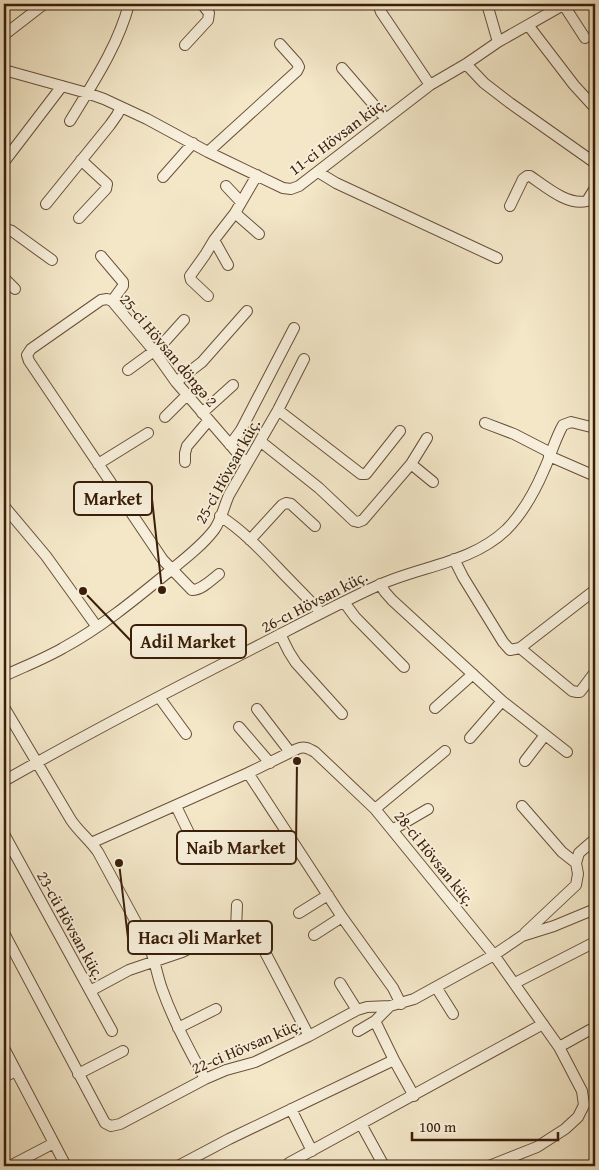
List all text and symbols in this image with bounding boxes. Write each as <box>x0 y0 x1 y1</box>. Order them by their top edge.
street label: 11-ci Hövsan küç. <box>283 91 391 181</box>
street label: 25-ci Hövsan döngə 2 <box>114 288 224 412</box>
street label: 25-ci Hövsan küç. <box>188 414 266 528</box>
callout: Market <box>74 482 152 515</box>
text: Market <box>84 485 142 512</box>
street label: 26-cı Hövsan küç. <box>256 564 372 638</box>
callout: Adil Market <box>131 625 246 658</box>
text: Adil Market <box>140 628 236 655</box>
street label: 28-ci Hövsan küç. <box>389 805 481 911</box>
callout: Naib Market <box>177 831 296 864</box>
text: Naib Market <box>186 834 286 861</box>
street label: 23-cü Hövsan küç. <box>31 866 111 984</box>
callout: Hacı Əli Market <box>128 921 272 954</box>
text: Hacı Əli Market <box>138 924 262 951</box>
street label: 22-ci Hövsan küç. <box>187 1012 305 1080</box>
scale bar <box>412 1110 558 1142</box>
text: 100 m <box>419 1116 457 1137</box>

